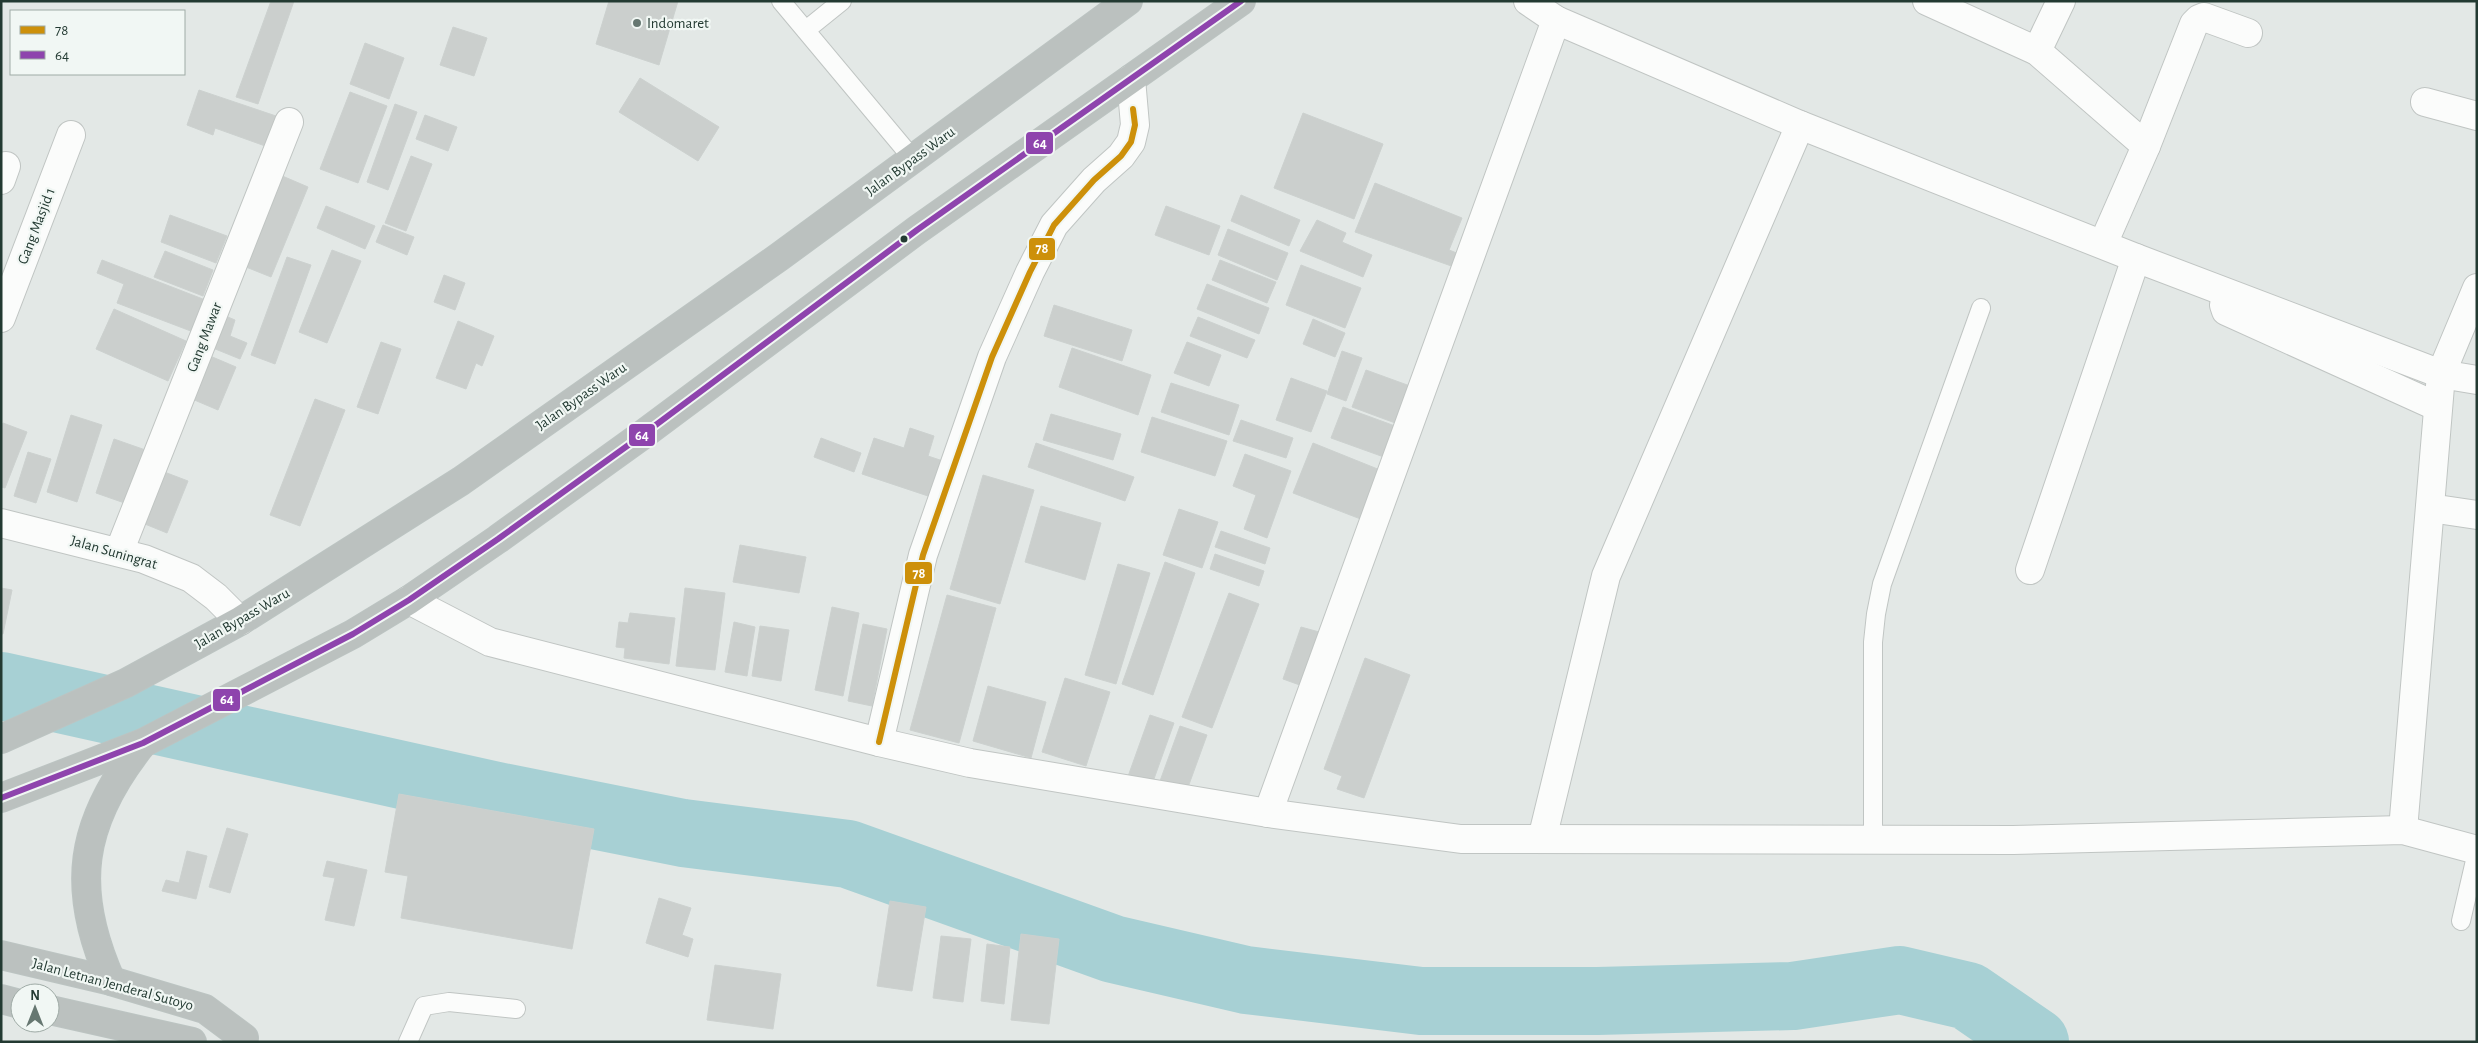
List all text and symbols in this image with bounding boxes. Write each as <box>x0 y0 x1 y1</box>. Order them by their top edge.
legend <box>10 10 185 75</box>
place label: Indomaret <box>647 16 709 31</box>
marker: Indomaret <box>631 17 643 29</box>
text: 78 <box>55 23 68 38</box>
text: 64 <box>55 48 69 63</box>
street label: Jalan Bypass Waru <box>863 124 958 199</box>
line badge: 64 <box>1025 131 1054 155</box>
text: 64 <box>1033 137 1047 151</box>
street label: Gang Masjid 1 <box>15 186 58 266</box>
unlabelled marker <box>899 234 909 244</box>
line badge: 78 <box>1028 237 1056 261</box>
text: 78 <box>1036 242 1049 256</box>
street label: Gang Mawar <box>184 300 225 374</box>
street label: Jalan Bypass Waru <box>533 360 629 433</box>
line badge: 64 <box>628 423 656 447</box>
text: 64 <box>635 429 649 443</box>
street label: Jalan Suningrat <box>69 533 159 572</box>
line badge: 78 <box>904 561 933 585</box>
text: 78 <box>913 567 926 581</box>
street label: Jalan Bypass Waru <box>192 585 292 652</box>
line badge: 64 <box>212 688 241 712</box>
text: 64 <box>220 693 234 707</box>
street label: Jalan Letnan Jenderal Sutoyo <box>31 956 195 1013</box>
north arrow <box>10 983 60 1033</box>
text: N <box>30 989 40 1003</box>

